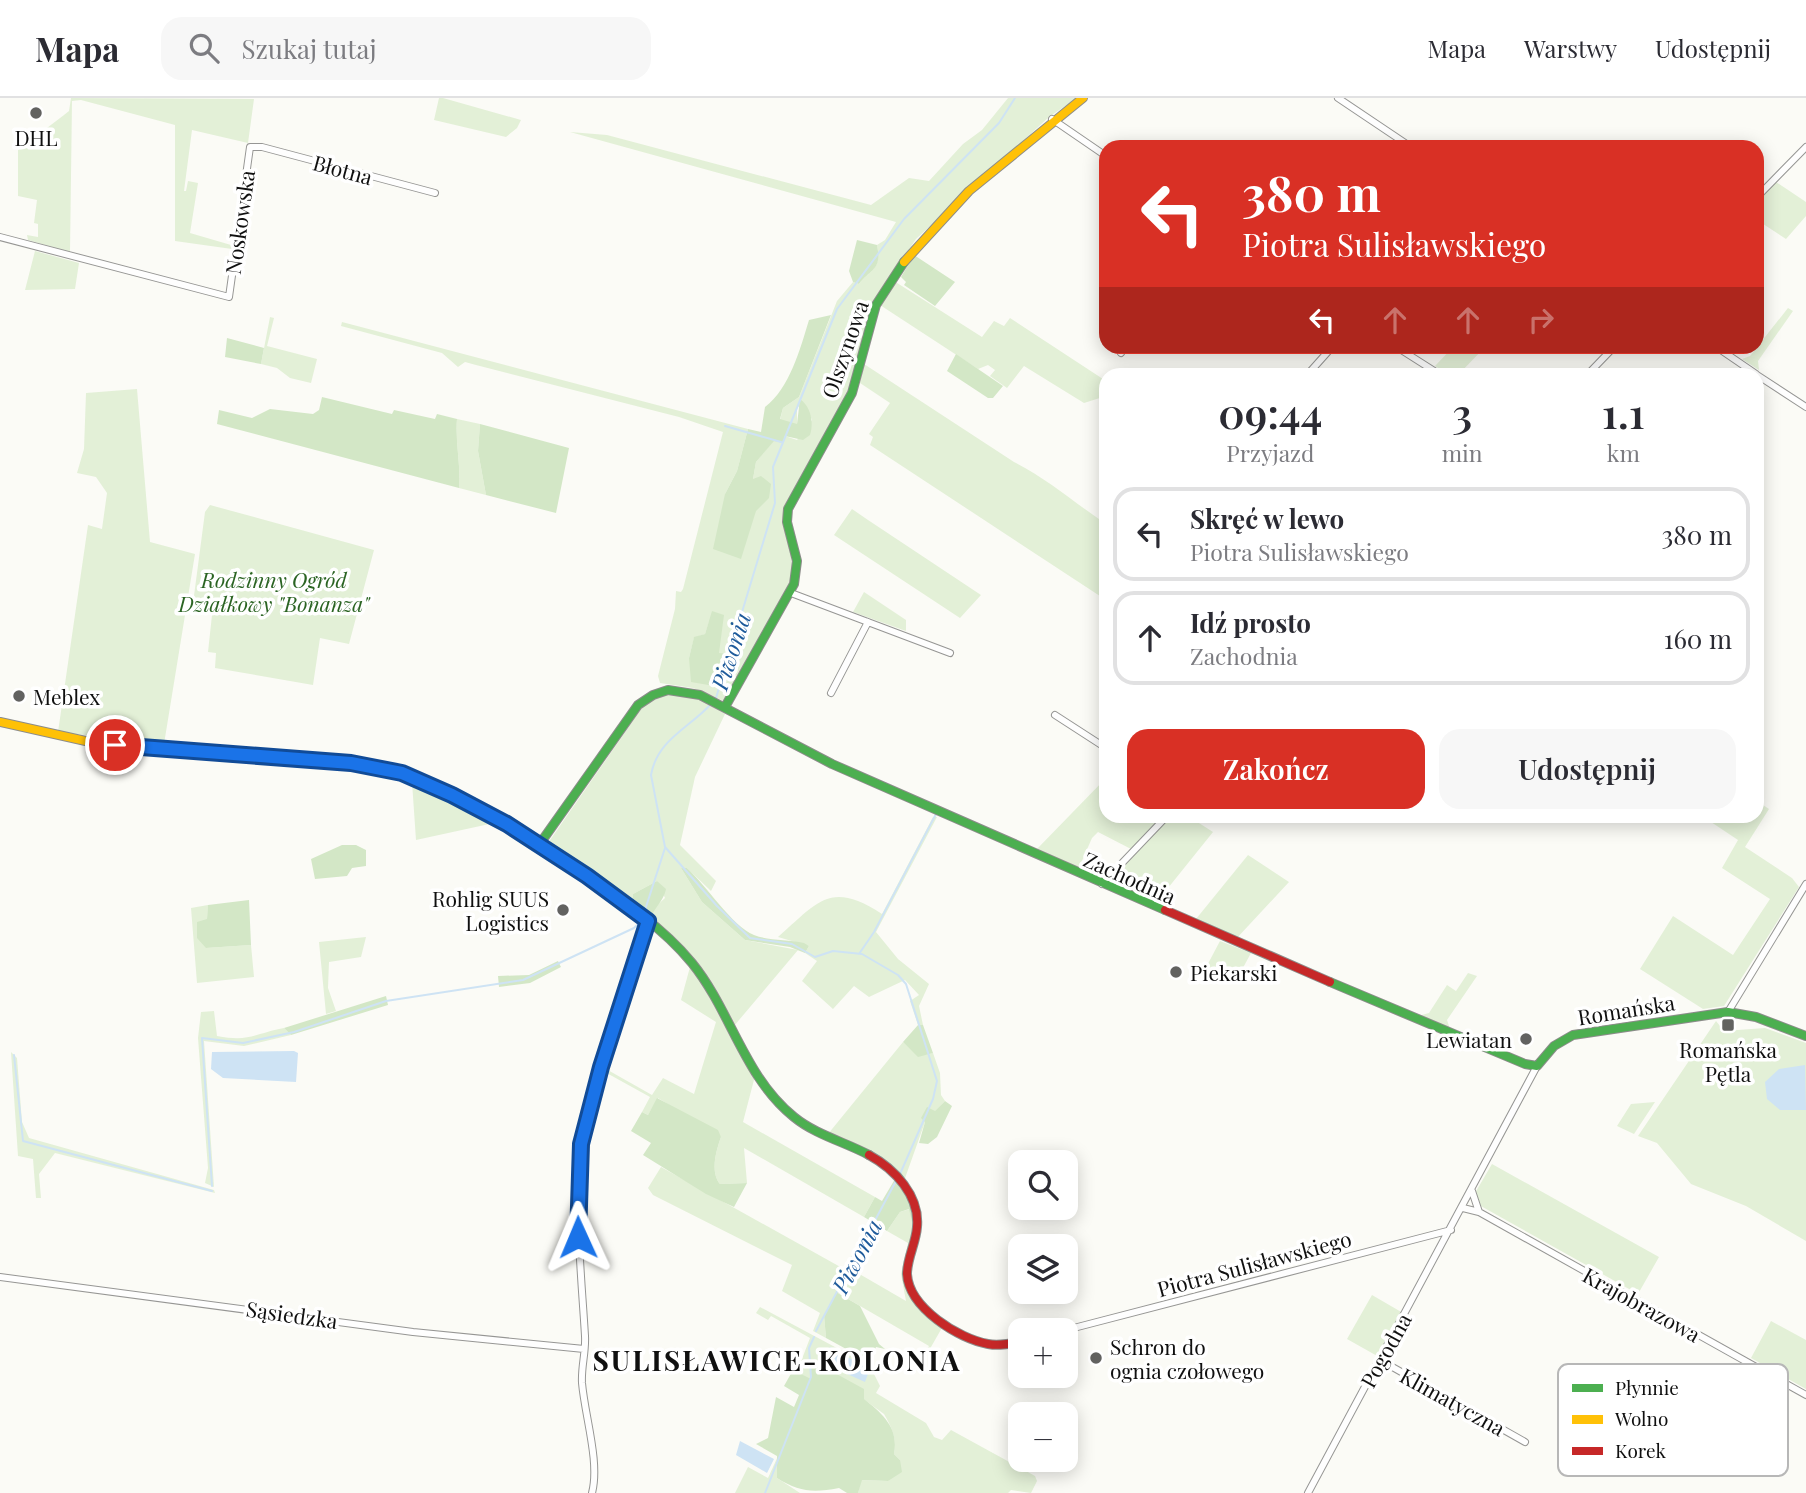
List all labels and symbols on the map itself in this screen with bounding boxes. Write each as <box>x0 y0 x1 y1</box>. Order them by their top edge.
marker: DHL <box>28 105 44 121</box>
place label: DHL <box>14 123 58 151</box>
street label: Błotna <box>310 148 376 191</box>
street label: Noskowska <box>218 168 260 276</box>
street label: Olszynowa <box>814 296 874 402</box>
park label: Rodzinny Ogród Działkowy "Bonanza" <box>178 565 371 617</box>
water label: Piwonia <box>703 608 757 695</box>
place label: Meblex <box>33 682 100 710</box>
marker: Meblex <box>11 688 27 704</box>
pin <box>85 715 145 775</box>
street label: Zachodnia <box>1079 844 1181 910</box>
place label: Rohlig SUUS Logistics <box>432 884 549 936</box>
marker: Rohlig SUUS Logistics <box>555 902 571 918</box>
place label: Piekarski <box>1190 958 1277 986</box>
marker: Piekarski <box>1168 964 1184 980</box>
street label: Romańska <box>1575 987 1677 1030</box>
marker: Romańska Pętla <box>1720 1017 1736 1033</box>
place label: Lewiatan <box>1426 1025 1512 1053</box>
marker: Lewiatan <box>1518 1031 1534 1047</box>
place label: Romańska Pętla <box>1679 1035 1778 1087</box>
position arrow <box>541 1200 615 1274</box>
water label: Piwonia <box>823 1213 888 1299</box>
street label: Piotra Sulisławskiego <box>1154 1224 1354 1302</box>
street label: Krajobrazowa <box>1578 1260 1706 1348</box>
street label: Sąsiedzka <box>245 1294 340 1334</box>
street label: Pogodna <box>1353 1307 1417 1392</box>
place label: Schron do ognia czołowego <box>1110 1332 1264 1384</box>
district label: SULISŁAWICE-KOLONIA <box>592 1341 962 1378</box>
marker: Schron do ognia czołowego <box>1088 1350 1104 1366</box>
street label: Klimatyczna <box>1395 1361 1511 1442</box>
legend <box>1558 1364 1788 1476</box>
text: Płynnie <box>1615 1374 1679 1400</box>
text: Wolno <box>1614 1405 1668 1431</box>
text: Korek <box>1615 1437 1667 1463</box>

